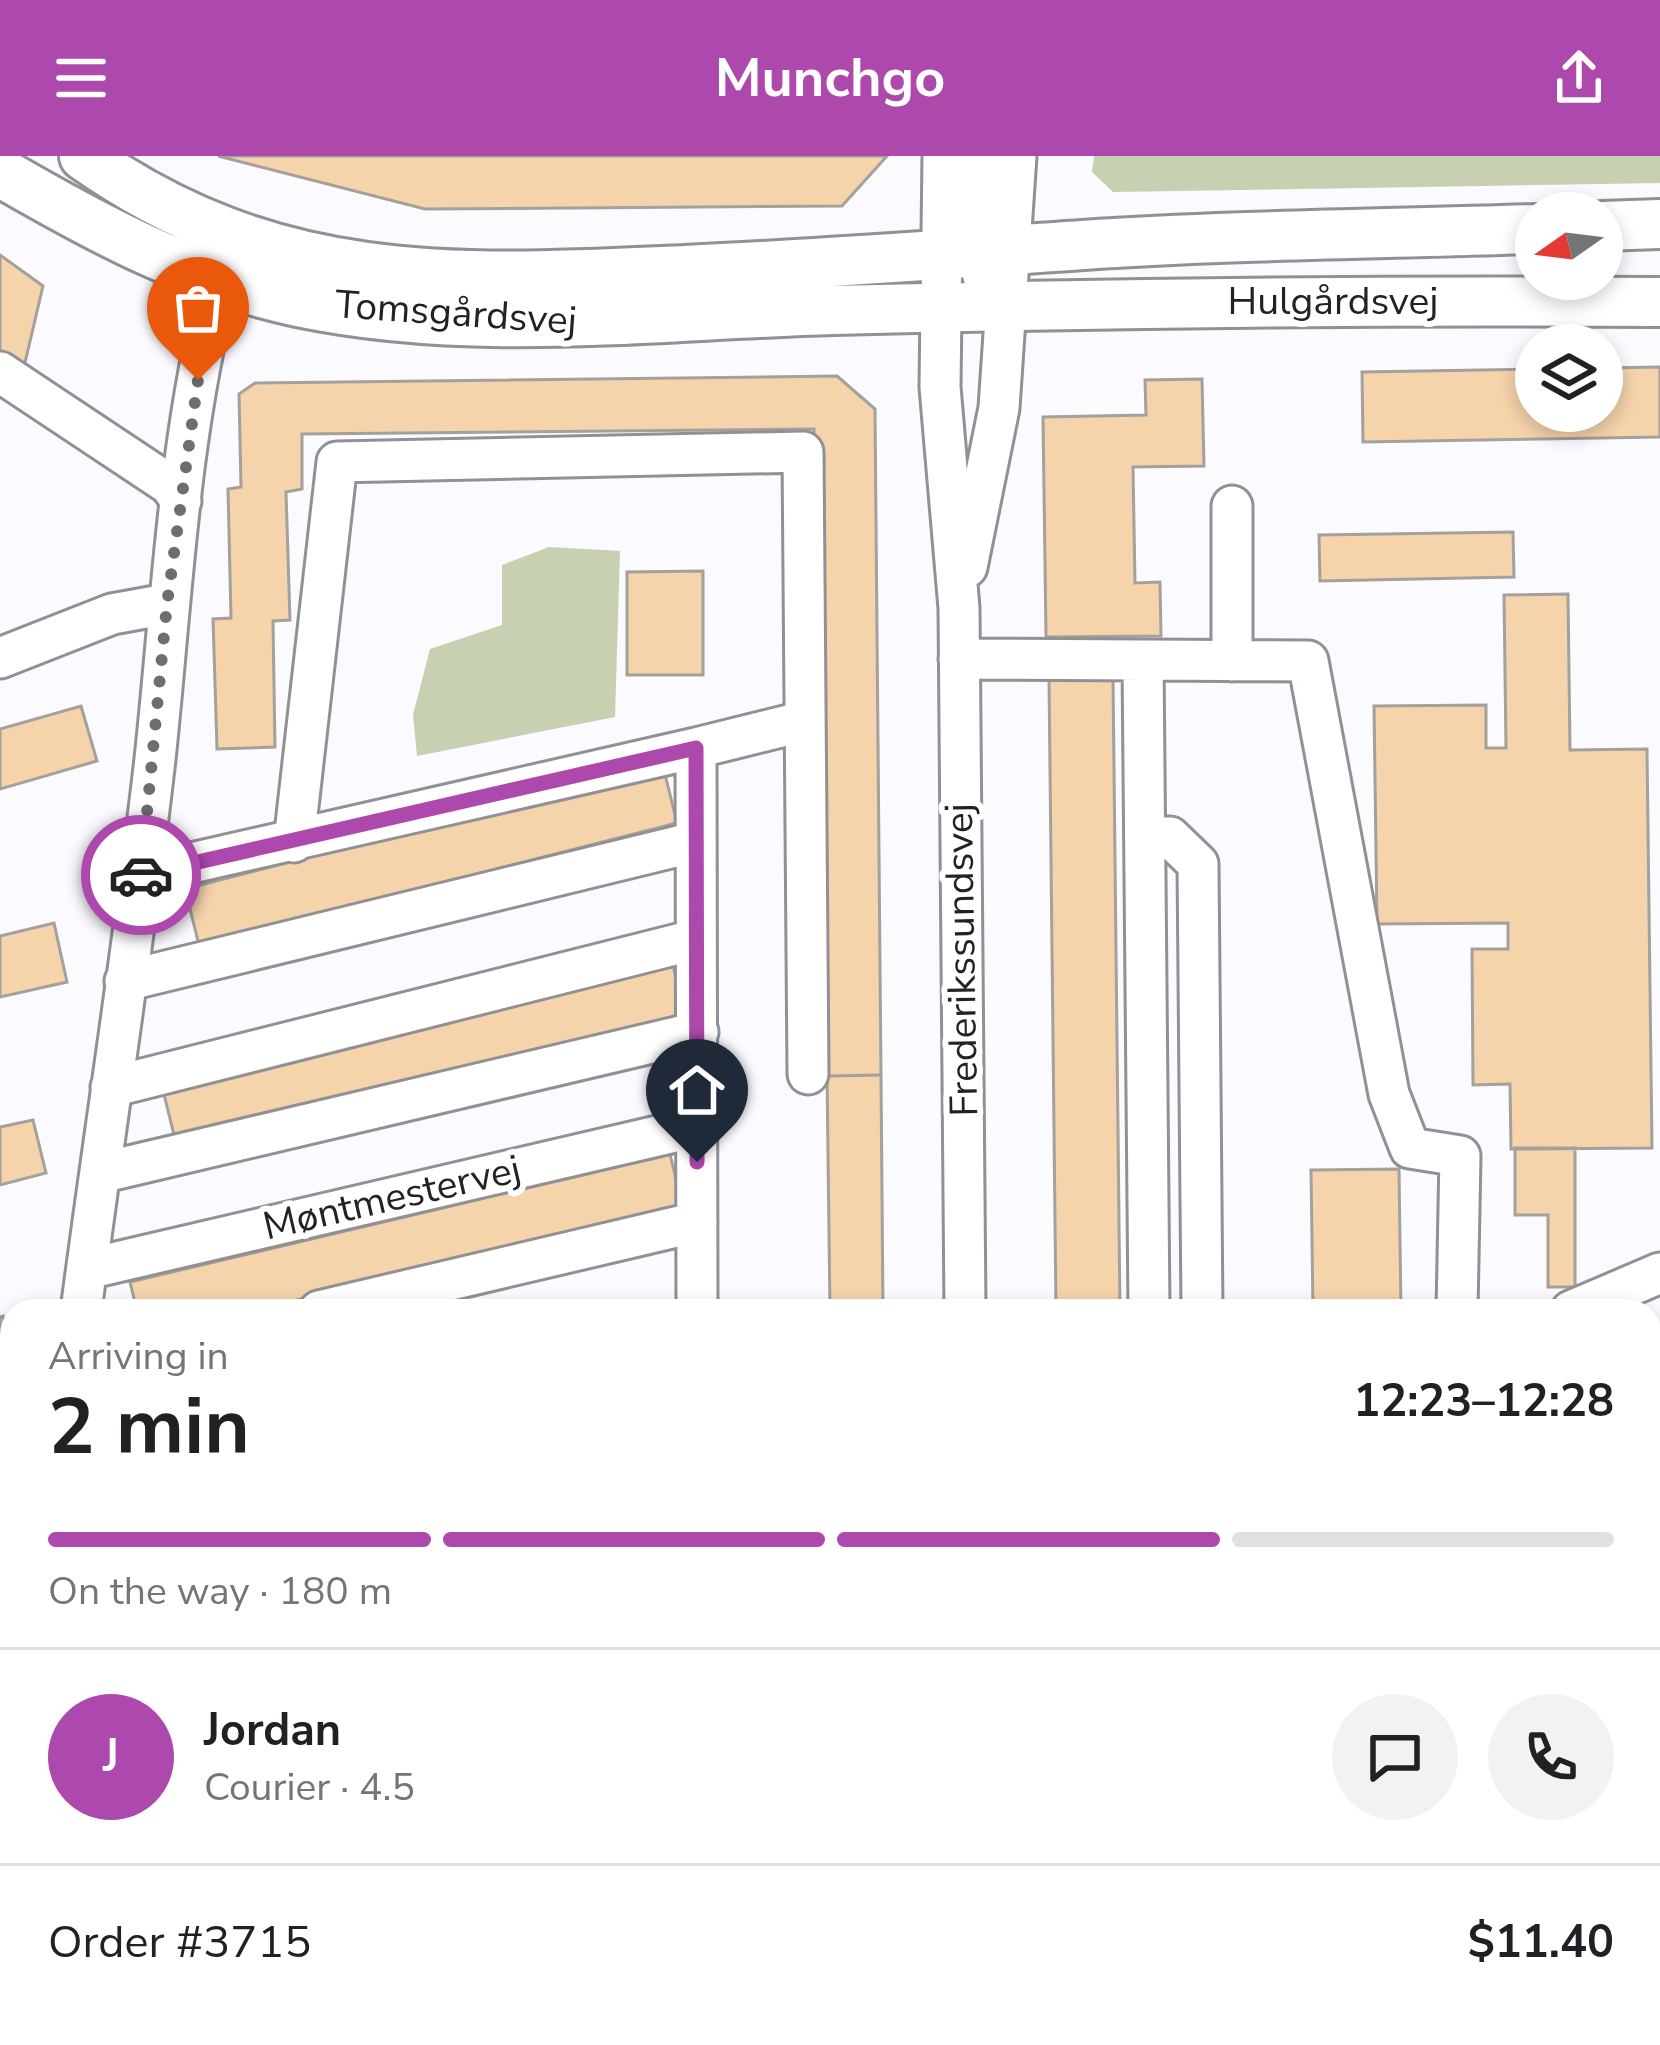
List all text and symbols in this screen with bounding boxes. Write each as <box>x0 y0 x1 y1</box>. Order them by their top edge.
text: Munchgo <box>715 41 945 115</box>
icon: menu <box>48 45 114 111</box>
icon: share <box>1546 45 1612 111</box>
north arrow <box>1515 192 1623 300</box>
map controls <box>1515 192 1623 432</box>
pin <box>147 257 249 380</box>
icon: bag <box>165 275 231 341</box>
street label: Hulgårdsvej <box>1228 275 1439 328</box>
street label: Tomsgårdsvej <box>333 278 579 348</box>
button: layers <box>1515 324 1623 432</box>
street label: Frederikssundsvej <box>933 803 991 1117</box>
courier <box>81 815 201 935</box>
icon: car <box>108 842 174 908</box>
pin <box>646 1039 748 1162</box>
icon: home <box>664 1057 730 1123</box>
street label: Møntmestervej <box>258 1143 526 1253</box>
text: Arriving in <box>48 1330 229 1383</box>
text: 12:23–12:28 <box>1353 1371 1614 1432</box>
text: 2 min <box>48 1374 250 1481</box>
text: On the way · 180 m <box>48 1565 392 1618</box>
button: chat <box>1332 1694 1458 1820</box>
button: phone <box>1488 1694 1614 1820</box>
text: Jordan <box>204 1700 341 1761</box>
text: J <box>103 1726 119 1787</box>
text: Courier · 4.5 <box>204 1761 415 1814</box>
text: Order #3715 <box>48 1912 311 1973</box>
text: $11.40 <box>1468 1912 1614 1973</box>

